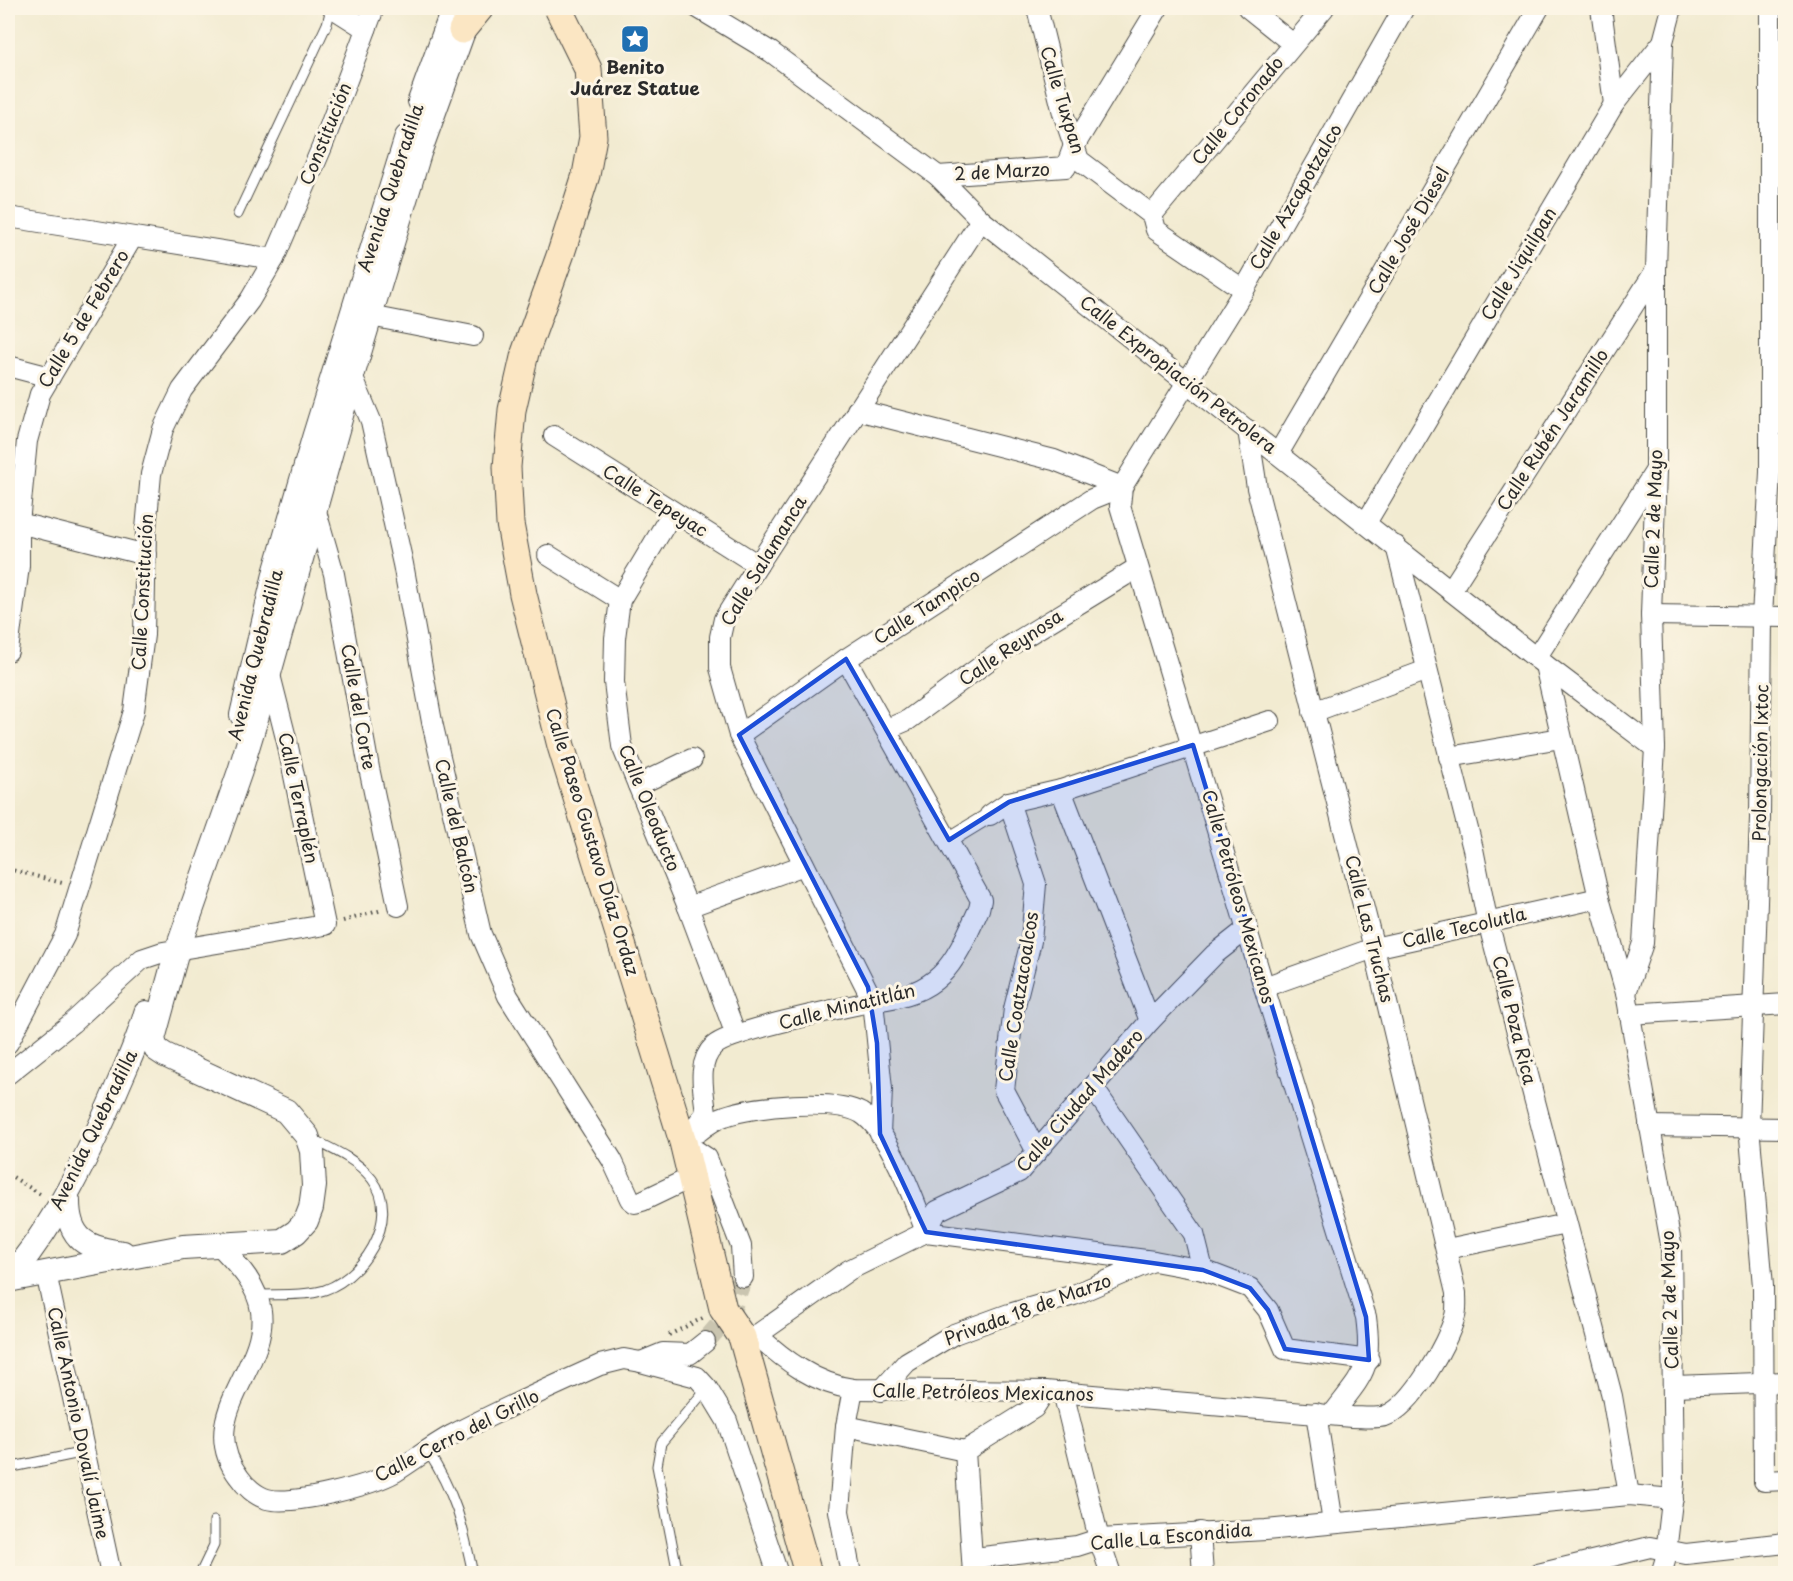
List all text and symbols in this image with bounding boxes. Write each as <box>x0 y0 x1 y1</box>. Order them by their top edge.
place icon: Benito Juárez Statue <box>619 23 651 55</box>
street label: Calle Tuxpan <box>1034 42 1093 157</box>
street label: Calle Coronado <box>1184 50 1289 170</box>
place label: Benito Juárez Statue <box>570 53 700 101</box>
street label: Constitución <box>292 78 357 189</box>
street label: Avenida Quebradilla <box>350 100 430 275</box>
street label: Calle Azcapotzalco <box>1242 118 1348 274</box>
street label: 2 de Marzo <box>953 155 1050 186</box>
street label: Calle José Diesel <box>1360 161 1455 299</box>
street label: Calle Jiquilpan <box>1473 201 1562 325</box>
street label: Calle 5 de Febrero <box>31 244 135 393</box>
street label: Calle Expropiación Petrolera <box>1074 288 1283 460</box>
street label: Calle Rubén Jaramillo <box>1489 343 1614 515</box>
street label: Calle 2 de Mayo <box>1637 449 1668 589</box>
street label: Calle Tepeyac <box>598 457 714 543</box>
street label: Calle Salamanca <box>713 490 813 631</box>
street label: Calle Constitución <box>124 513 159 671</box>
street label: Calle Tampico <box>868 561 985 650</box>
street label: Avenida Quebradilla <box>220 566 289 743</box>
street label: Calle Reynosa <box>953 601 1068 692</box>
street label: Calle del Corte <box>335 642 384 772</box>
street label: Prolongación Ixtoc <box>1745 684 1774 842</box>
street label: Calle Paseo Gustavo Díaz Ordaz <box>540 704 647 979</box>
street label: Calle Terraplén <box>272 730 327 866</box>
street label: Calle Oleoducto <box>613 740 688 875</box>
street label: Calle del Balcón <box>429 756 486 896</box>
street label: Calle Petróleos Mexicanos <box>1196 786 1283 1007</box>
street label: Calle Las Truchas <box>1339 852 1402 1005</box>
street label: Calle Tecolutla <box>1399 899 1529 954</box>
street label: Calle Coatzacoalcos <box>991 910 1044 1084</box>
street label: Calle Poza Rica <box>1486 952 1545 1087</box>
street label: Calle Minatitlán <box>776 976 918 1036</box>
street label: Calle Ciudad Madero <box>1009 1022 1149 1178</box>
street label: Avenida Quebradilla <box>42 1044 143 1214</box>
street label: Calle 2 de Mayo <box>1653 1230 1684 1370</box>
street label: Privada 18 de Marzo <box>940 1266 1115 1351</box>
street label: Calle Antonio Dovalí Jaime <box>42 1304 117 1541</box>
street label: Calle Petróleos Mexicanos <box>872 1376 1094 1407</box>
street label: Calle Cerro del Grillo <box>369 1381 543 1488</box>
street label: Calle La Escondida <box>1089 1515 1254 1556</box>

